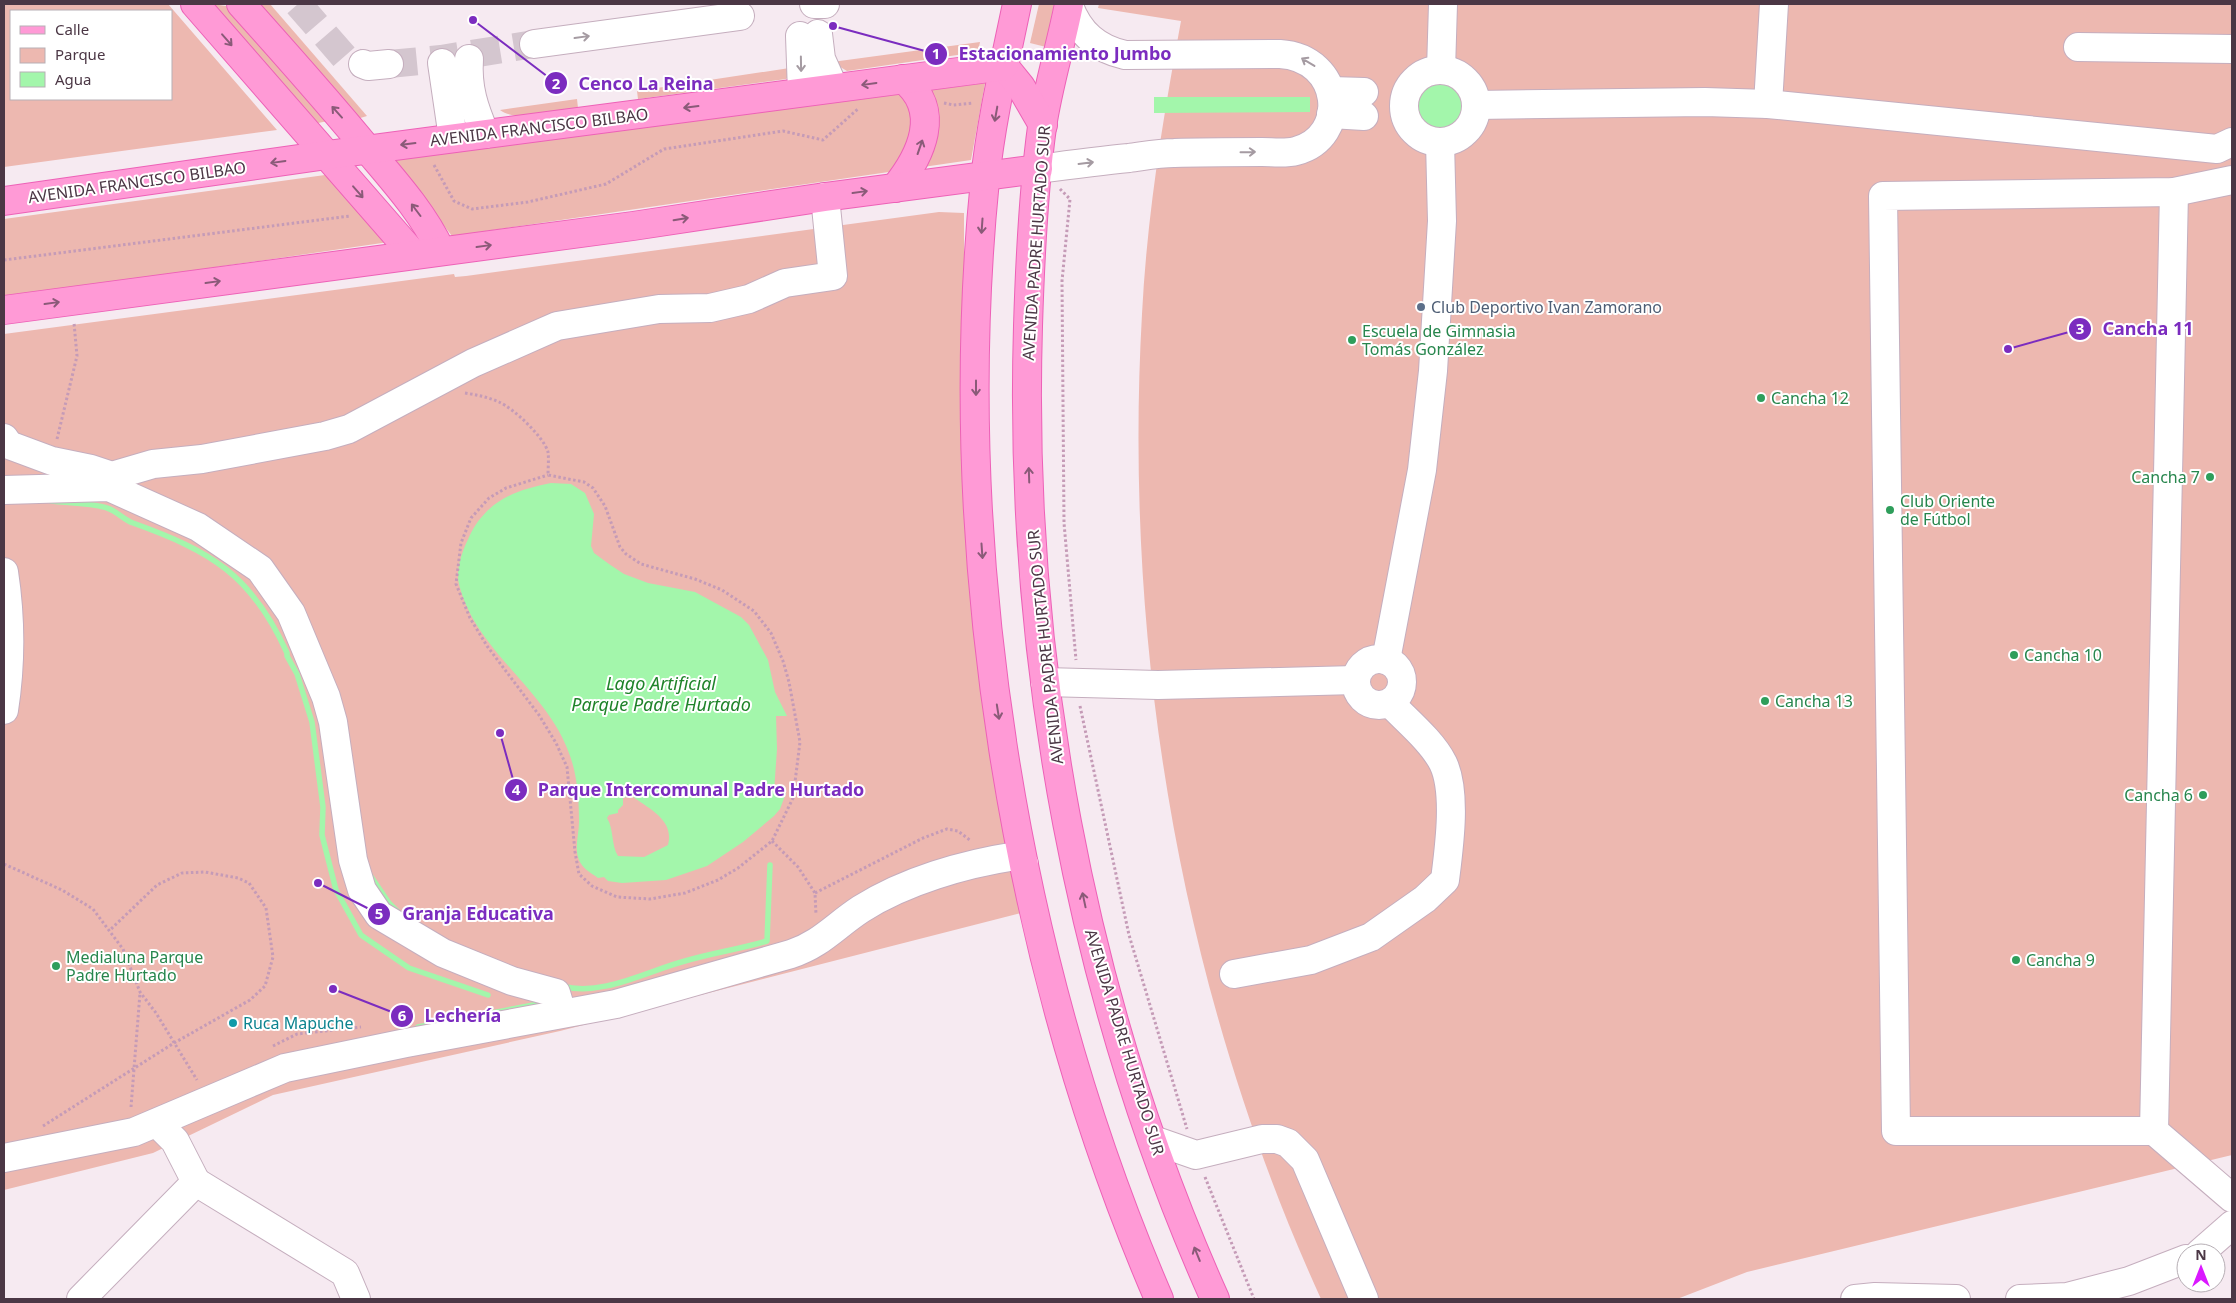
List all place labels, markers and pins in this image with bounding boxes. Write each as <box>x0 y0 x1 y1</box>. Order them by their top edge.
callout: Estacionamiento Jumbo <box>924 37 1182 70</box>
callout: Cenco La Reina <box>544 67 724 100</box>
place label: Club Deportivo Ivan Zamorano <box>1431 296 1662 318</box>
marker: Club Deportivo Ivan Zamorano <box>1415 301 1427 313</box>
callout: Cancha 11 <box>2067 312 2203 345</box>
place label: Escuela de Gimnasia Tomás González <box>1362 320 1516 360</box>
marker: Escuela de Gimnasia Tomás González <box>1346 334 1358 346</box>
place label: Cancha 12 <box>1771 387 1849 409</box>
marker: Cancha 12 <box>1755 392 1767 404</box>
place label: Cancha 7 <box>2131 466 2200 488</box>
marker: Cancha 7 <box>2204 471 2216 483</box>
place label: Club Oriente de Fútbol <box>1900 490 1995 530</box>
marker: Club Oriente de Fútbol <box>1884 504 1896 516</box>
place label: Cancha 10 <box>2024 644 2102 666</box>
marker: Cancha 10 <box>2008 649 2020 661</box>
place label: Cancha 13 <box>1775 690 1853 712</box>
marker: Cancha 13 <box>1759 695 1771 707</box>
callout: Parque Intercomunal Padre Hurtado <box>503 773 875 806</box>
place label: Cancha 6 <box>2124 784 2193 806</box>
marker: Cancha 6 <box>2197 789 2209 801</box>
callout: Granja Educativa <box>367 897 563 930</box>
place label: Medialuna Parque Padre Hurtado <box>66 946 203 986</box>
place label: Cancha 9 <box>2026 949 2095 971</box>
marker: Cancha 9 <box>2010 954 2022 966</box>
marker: Medialuna Parque Padre Hurtado <box>50 960 62 972</box>
callout: Lechería <box>390 999 511 1032</box>
place label: Ruca Mapuche <box>243 1012 353 1034</box>
marker: Ruca Mapuche <box>227 1017 239 1029</box>

